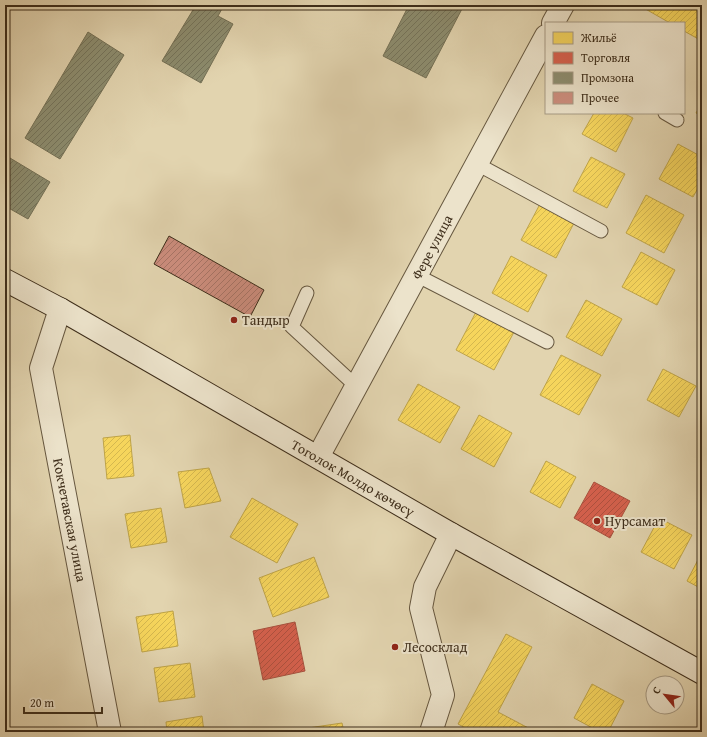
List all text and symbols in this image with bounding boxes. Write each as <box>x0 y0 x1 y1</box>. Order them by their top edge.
legend <box>545 22 685 114</box>
text: Жильё <box>580 29 617 46</box>
text: Торговля <box>581 49 630 66</box>
text: Промзона <box>581 69 634 86</box>
text: Прочее <box>581 89 619 106</box>
street label: Фере улица <box>407 211 458 283</box>
place label: Тандыр <box>242 310 290 330</box>
marker: Тандыр <box>229 315 239 325</box>
street label: Тоголок Молдо көчөсү <box>288 434 419 522</box>
street label: Кокчетавская улица <box>48 456 92 584</box>
place label: Нурсамат <box>605 511 666 531</box>
marker: Нурсамат <box>592 516 602 526</box>
place label: Лесосклад <box>403 637 468 657</box>
marker: Лесосклад <box>390 642 400 652</box>
north arrow <box>645 675 685 715</box>
text: С <box>648 684 665 697</box>
scale bar <box>24 689 102 715</box>
text: 20 m <box>30 694 54 711</box>

